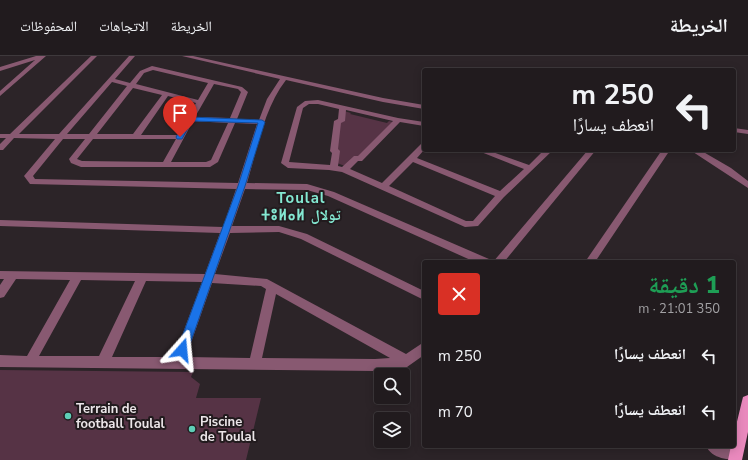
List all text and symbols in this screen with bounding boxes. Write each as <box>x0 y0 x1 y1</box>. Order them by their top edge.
text: الخريطة <box>670 13 728 39</box>
text: المحفوظات <box>20 17 77 36</box>
text: الاتجاهات <box>99 17 149 36</box>
text: الخريطة <box>171 17 212 36</box>
text: 250 m <box>571 76 654 114</box>
icon: left <box>668 84 720 136</box>
pin <box>163 96 197 137</box>
icon: arrive <box>169 102 191 124</box>
text: انعطف يسارًا <box>573 113 654 137</box>
district label: Toulal ⵜⵓⵍⴰⵍ تولال <box>261 188 341 225</box>
text: 1 دقيقة <box>649 269 720 301</box>
button: close <box>438 273 480 315</box>
text: 350 m · 21:01 <box>638 300 720 318</box>
position arrow <box>161 329 203 371</box>
text: انعطف يسارًا <box>614 344 686 364</box>
icon: left <box>698 345 720 367</box>
text: 250 m <box>438 346 482 366</box>
map controls <box>374 368 410 448</box>
button: search <box>374 368 410 404</box>
place label: Terrain de football Toulal <box>76 400 166 433</box>
text: انعطف يسارًا <box>614 400 686 420</box>
icon: left <box>698 401 720 423</box>
text: 70 m <box>438 402 473 422</box>
marker: Terrain de football Toulal <box>63 411 73 421</box>
button: layers <box>374 412 410 448</box>
place label: Piscine de Toulal <box>200 413 257 446</box>
marker: Piscine de Toulal <box>187 424 197 434</box>

